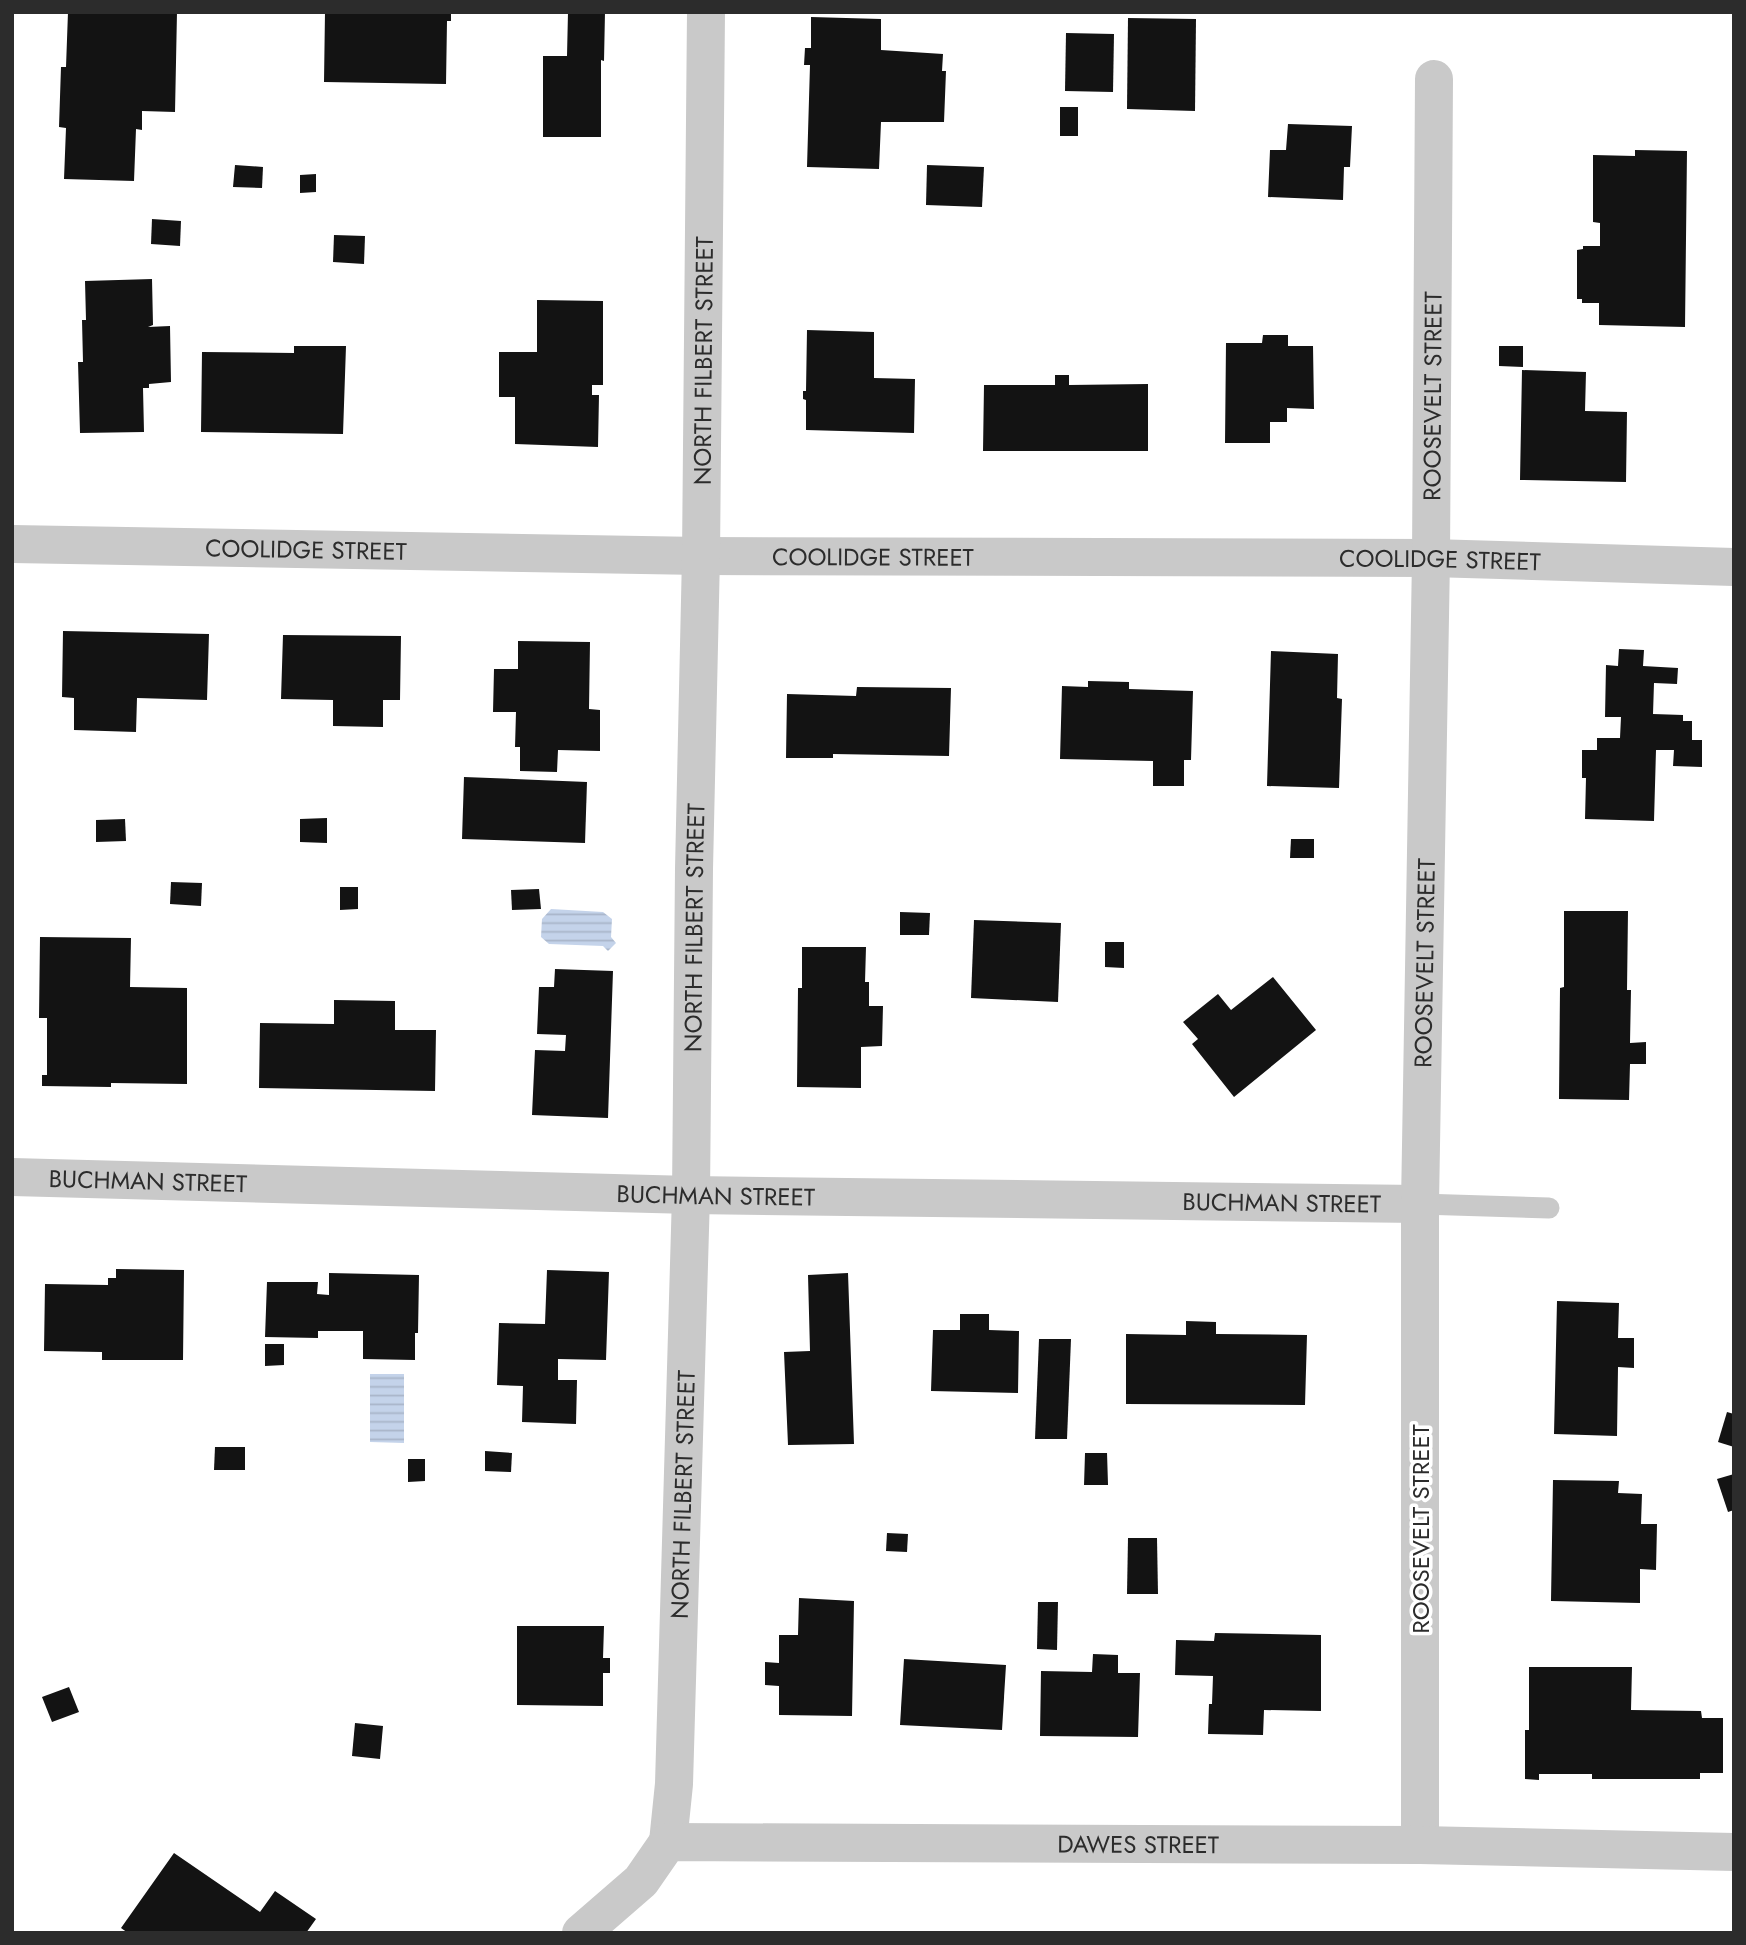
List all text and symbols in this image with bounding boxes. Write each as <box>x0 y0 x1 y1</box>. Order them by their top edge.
street label: NORTH FILBERT STREET <box>684 236 721 485</box>
street label: ROOSEVELT STREET <box>1414 291 1450 501</box>
street label: COOLIDGE STREET <box>205 530 407 568</box>
street label: COOLIDGE STREET <box>772 539 974 574</box>
street label: COOLIDGE STREET <box>1339 540 1541 579</box>
street label: NORTH FILBERT STREET <box>675 803 713 1052</box>
street label: ROOSEVELT STREET <box>1405 858 1443 1068</box>
street label: BUCHMAN STREET <box>48 1160 248 1201</box>
street label: BUCHMAN STREET <box>616 1176 815 1214</box>
street label: BUCHMAN STREET <box>1182 1184 1381 1221</box>
street label: NORTH FILBERT STREET <box>661 1369 703 1619</box>
street label: ROOSEVELT STREET <box>1403 1424 1438 1634</box>
street label: DAWES STREET <box>1057 1826 1219 1862</box>

